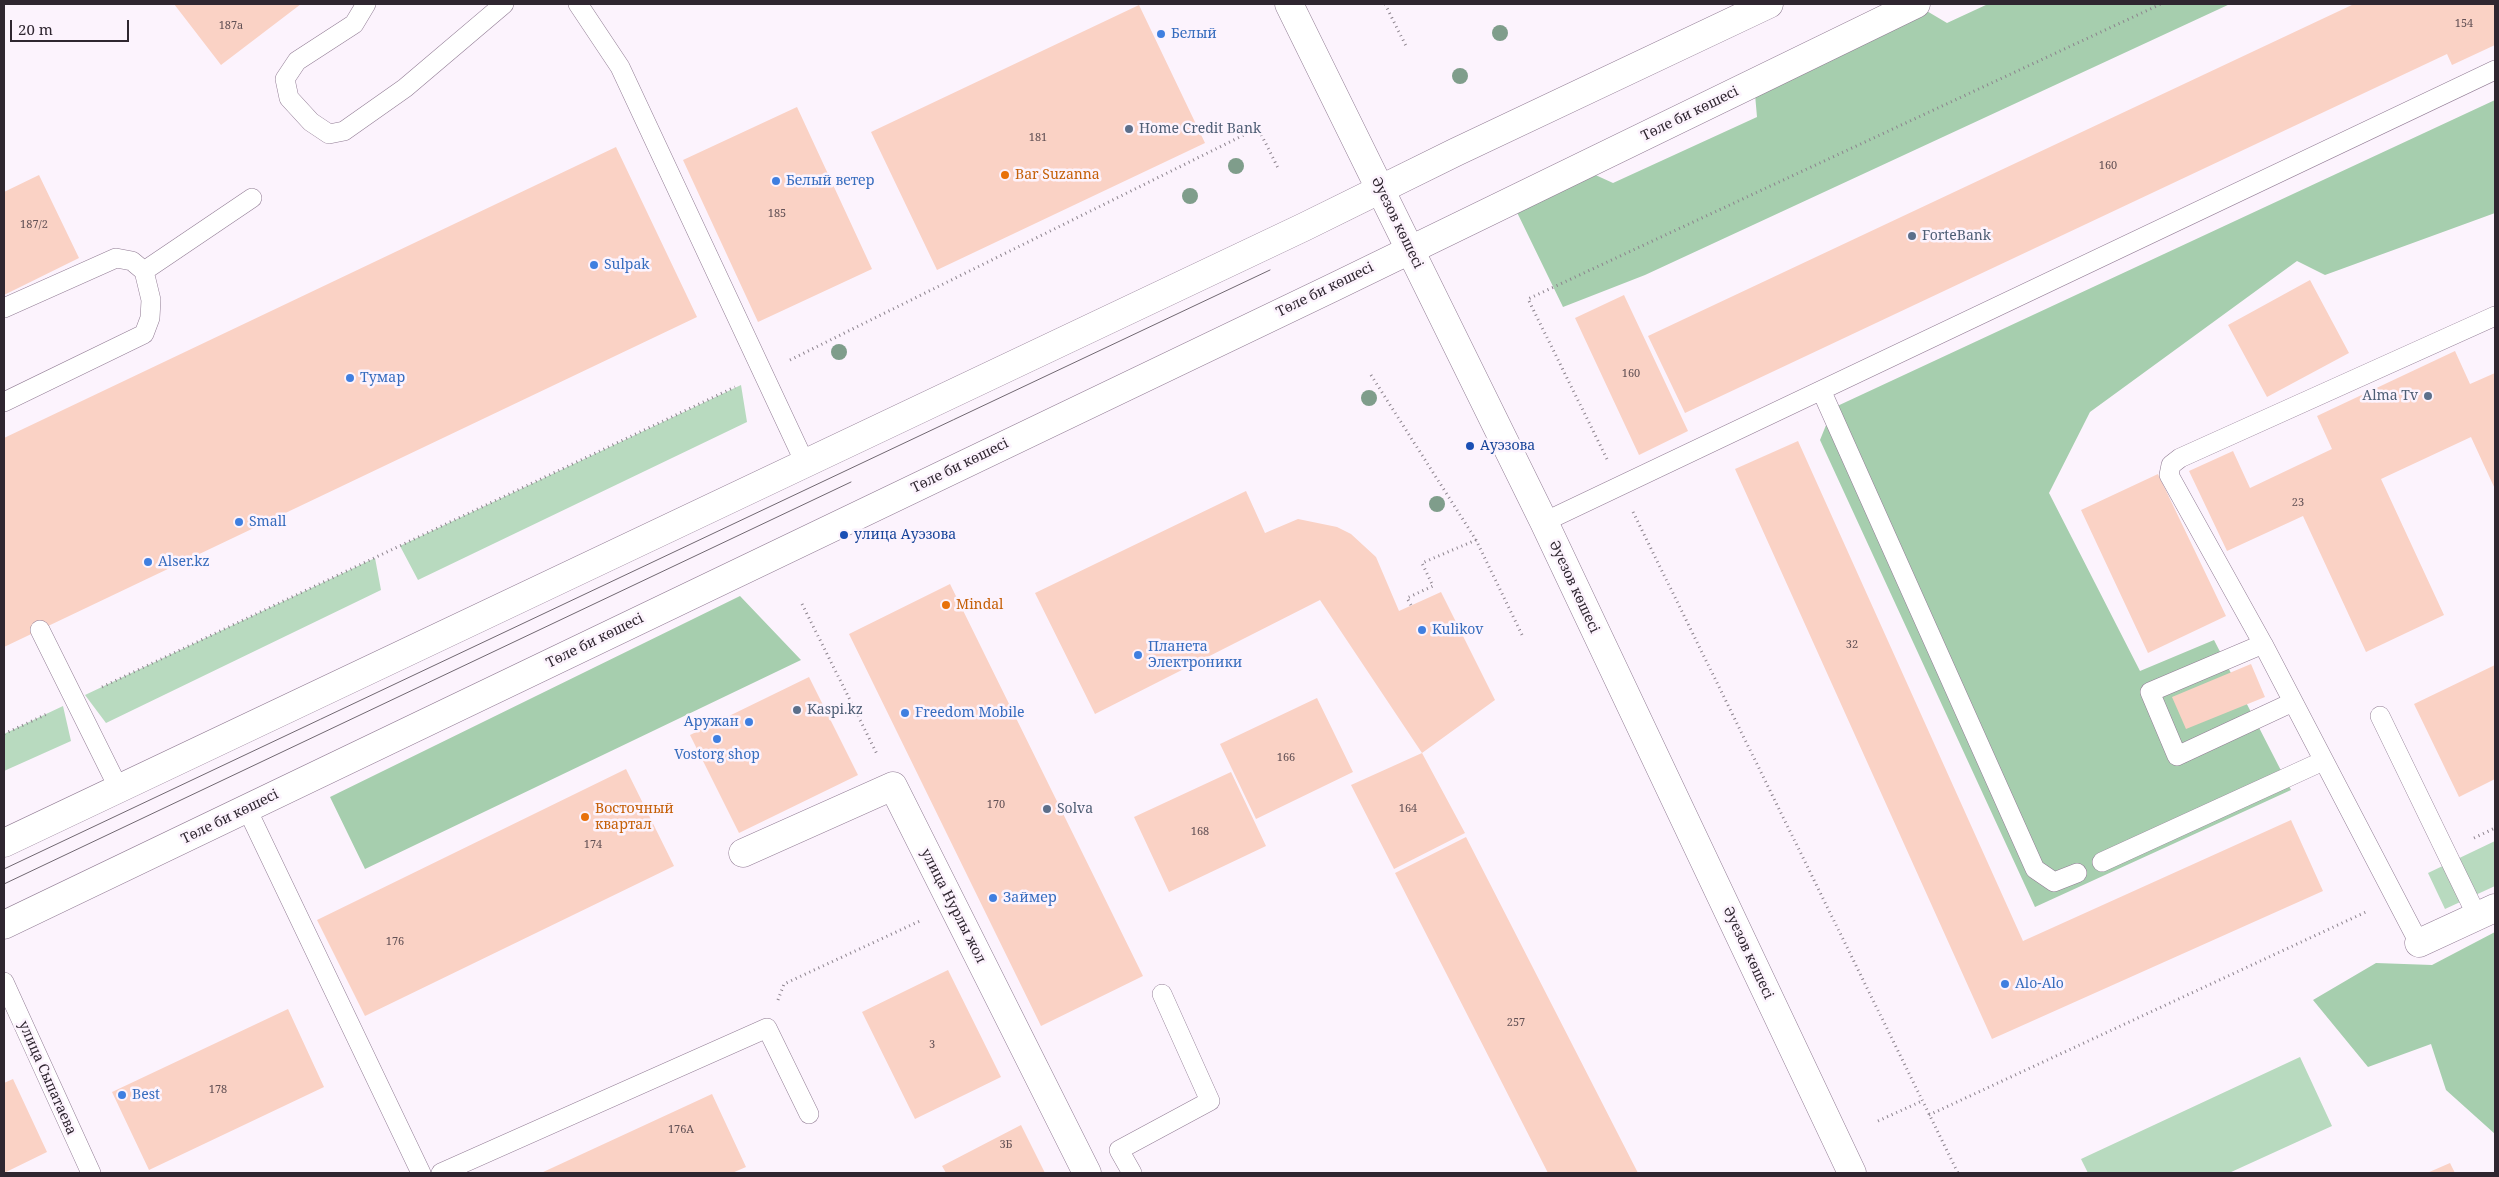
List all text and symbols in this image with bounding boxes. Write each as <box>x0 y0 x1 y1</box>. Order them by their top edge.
scale bar <box>12 10 131 42</box>
house number: 154 <box>2455 17 2473 31</box>
text: 20 m <box>18 19 53 39</box>
house number: 187а <box>219 19 243 33</box>
place label: Белый <box>1171 26 1217 42</box>
marker: Белый <box>1155 28 1167 40</box>
street label: Төле би көшесі <box>1638 83 1742 145</box>
place label: Home Credit Bank <box>1139 121 1261 137</box>
marker: Home Credit Bank <box>1123 123 1135 135</box>
house number: 181 <box>1029 131 1047 145</box>
house number: 160 <box>2099 159 2117 173</box>
place label: Bar Suzanna <box>1015 167 1100 183</box>
marker: Bar Suzanna <box>999 169 1011 181</box>
place label: Белый ветер <box>786 173 875 189</box>
street label: Әуезов көшесі <box>1368 174 1426 272</box>
marker: Белый ветер <box>770 175 782 187</box>
house number: 185 <box>768 207 786 221</box>
house number: 187/2 <box>20 218 48 232</box>
place label: ForteBank <box>1922 228 1991 244</box>
marker: ForteBank <box>1906 230 1918 242</box>
place label: Sulpak <box>604 257 650 273</box>
marker: Sulpak <box>588 259 600 271</box>
street label: Төле би көшесі <box>1273 259 1377 321</box>
house number: 160 <box>1622 367 1640 381</box>
place label: Тумар <box>360 370 405 386</box>
marker: Тумар <box>344 372 356 384</box>
place label: Alma Tv <box>2362 388 2418 404</box>
marker: Alma Tv <box>2422 390 2434 402</box>
street label: Төле би көшесі <box>908 435 1012 497</box>
place label: Ауэзова <box>1480 438 1535 454</box>
marker: Ауэзова <box>1464 440 1476 452</box>
house number: 23 <box>2292 496 2304 510</box>
place label: Small <box>249 514 286 530</box>
marker: Small <box>233 516 245 528</box>
place label: улица Ауэзова <box>854 527 956 543</box>
marker: улица Ауэзова <box>838 529 850 541</box>
street label: Әуезов көшесі <box>1545 538 1603 636</box>
place label: Alser.kz <box>158 554 210 570</box>
marker: Alser.kz <box>142 556 154 568</box>
place label: Mindal <box>956 597 1003 613</box>
marker: Mindal <box>940 599 952 611</box>
street label: Төле би көшесі <box>543 610 647 672</box>
place label: Kulikov <box>1432 622 1483 638</box>
marker: Kulikov <box>1416 624 1428 636</box>
house number: 32 <box>1846 638 1858 652</box>
place label: Планета Электроники <box>1148 639 1242 672</box>
marker: Планета Электроники <box>1132 649 1144 661</box>
place label: Kaspi.kz <box>807 702 863 718</box>
marker: Kaspi.kz <box>791 704 803 716</box>
place label: Freedom Mobile <box>915 705 1024 721</box>
marker: Freedom Mobile <box>899 707 911 719</box>
place label: Аружан <box>684 714 739 730</box>
marker: Аружан <box>743 716 755 728</box>
marker: Vostorg shop <box>711 733 723 745</box>
place label: Vostorg shop <box>674 747 760 763</box>
house number: 166 <box>1277 751 1295 765</box>
street label: Төле би көшесі <box>178 786 282 848</box>
house number: 170 <box>987 798 1005 812</box>
place label: Восточный квартал <box>595 801 674 834</box>
place label: Solva <box>1057 801 1093 817</box>
house number: 164 <box>1399 802 1417 816</box>
marker: Solva <box>1041 803 1053 815</box>
marker: Восточный квартал <box>579 811 591 823</box>
house number: 168 <box>1191 825 1209 839</box>
house number: 174 <box>584 838 602 852</box>
street label: улица Нурлы жол <box>917 846 989 966</box>
place label: Займер <box>1003 890 1057 906</box>
marker: Займер <box>987 892 999 904</box>
street label: Әуезов көшесі <box>1719 904 1777 1002</box>
house number: 176 <box>386 935 404 949</box>
place label: Alo-Alo <box>2015 976 2064 992</box>
marker: Alo-Alo <box>1999 978 2011 990</box>
house number: 257 <box>1507 1016 1525 1030</box>
street label: улица Сыпатаева <box>14 1019 80 1137</box>
house number: 3 <box>929 1038 935 1052</box>
house number: 178 <box>209 1083 227 1097</box>
place label: Best <box>132 1087 160 1103</box>
marker: Best <box>116 1089 128 1101</box>
house number: 176А <box>668 1123 694 1137</box>
house number: 3Б <box>999 1138 1013 1152</box>

